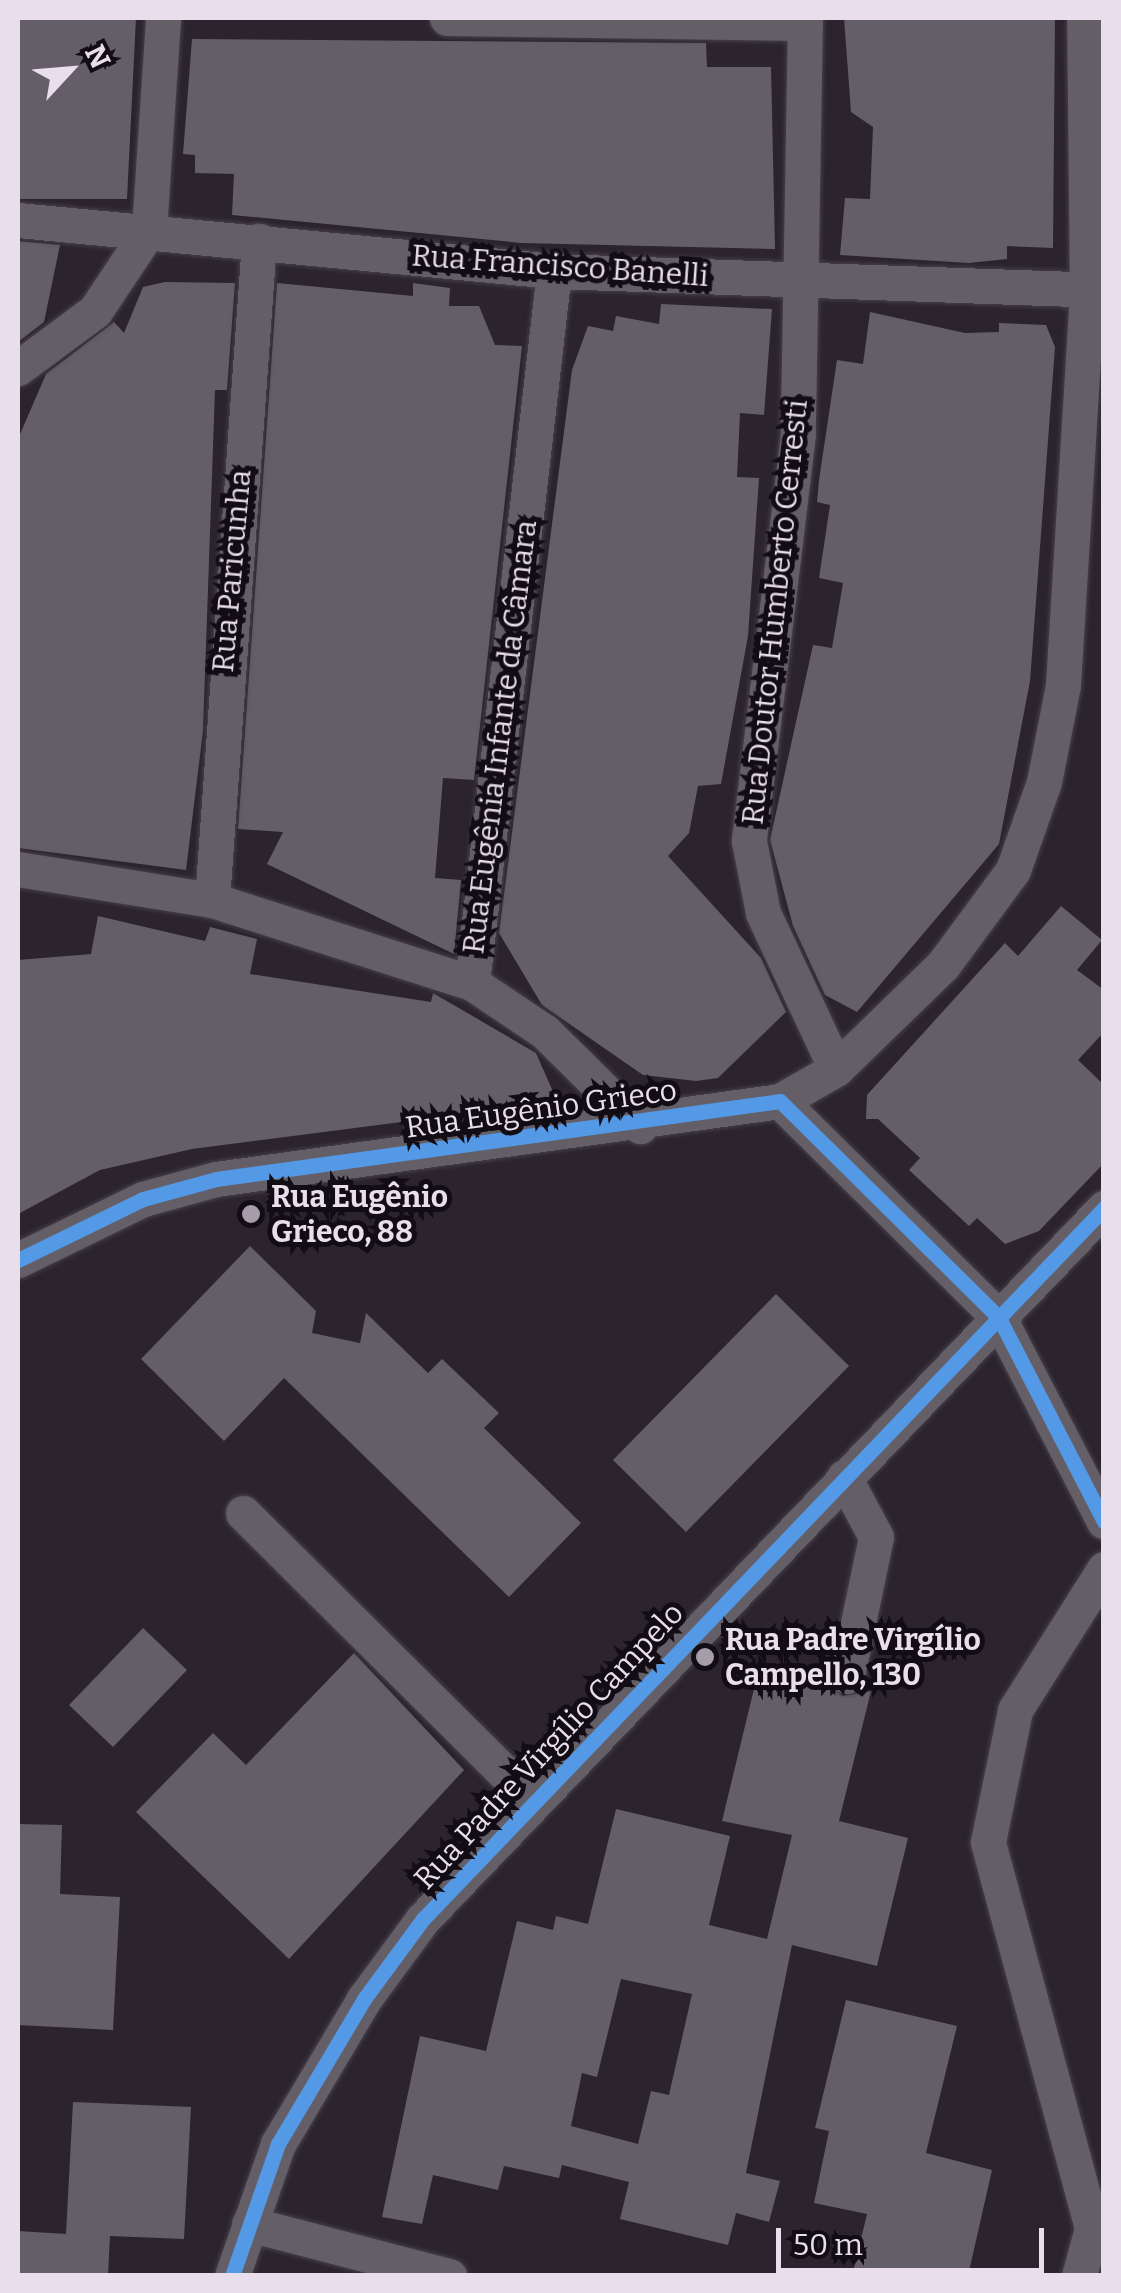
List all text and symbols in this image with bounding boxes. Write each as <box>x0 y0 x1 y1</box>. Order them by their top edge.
north arrow <box>20 20 120 120</box>
text: N <box>78 40 117 74</box>
street label: Rua Francisco Banelli <box>410 238 710 294</box>
street label: Rua Doutor Humberto Cerresti <box>735 398 815 826</box>
street label: Rua Paricunha <box>205 468 259 674</box>
street label: Rua Eugênia Infante da Câmara <box>456 518 544 956</box>
street label: Rua Eugênio Grieco <box>403 1072 679 1146</box>
place label: Rua Eugênio Grieco, 88 <box>271 1179 448 1250</box>
marker: Rua Eugênio Grieco, 88 <box>240 1203 262 1225</box>
street label: Rua Padre Virgílio Campelo <box>407 1595 691 1897</box>
place label: Rua Padre Virgílio Campello, 130 <box>725 1622 981 1692</box>
marker: Rua Padre Virgílio Campello, 130 <box>694 1646 716 1668</box>
scale bar <box>781 2208 1048 2270</box>
text: 50 m <box>793 2227 863 2263</box>

